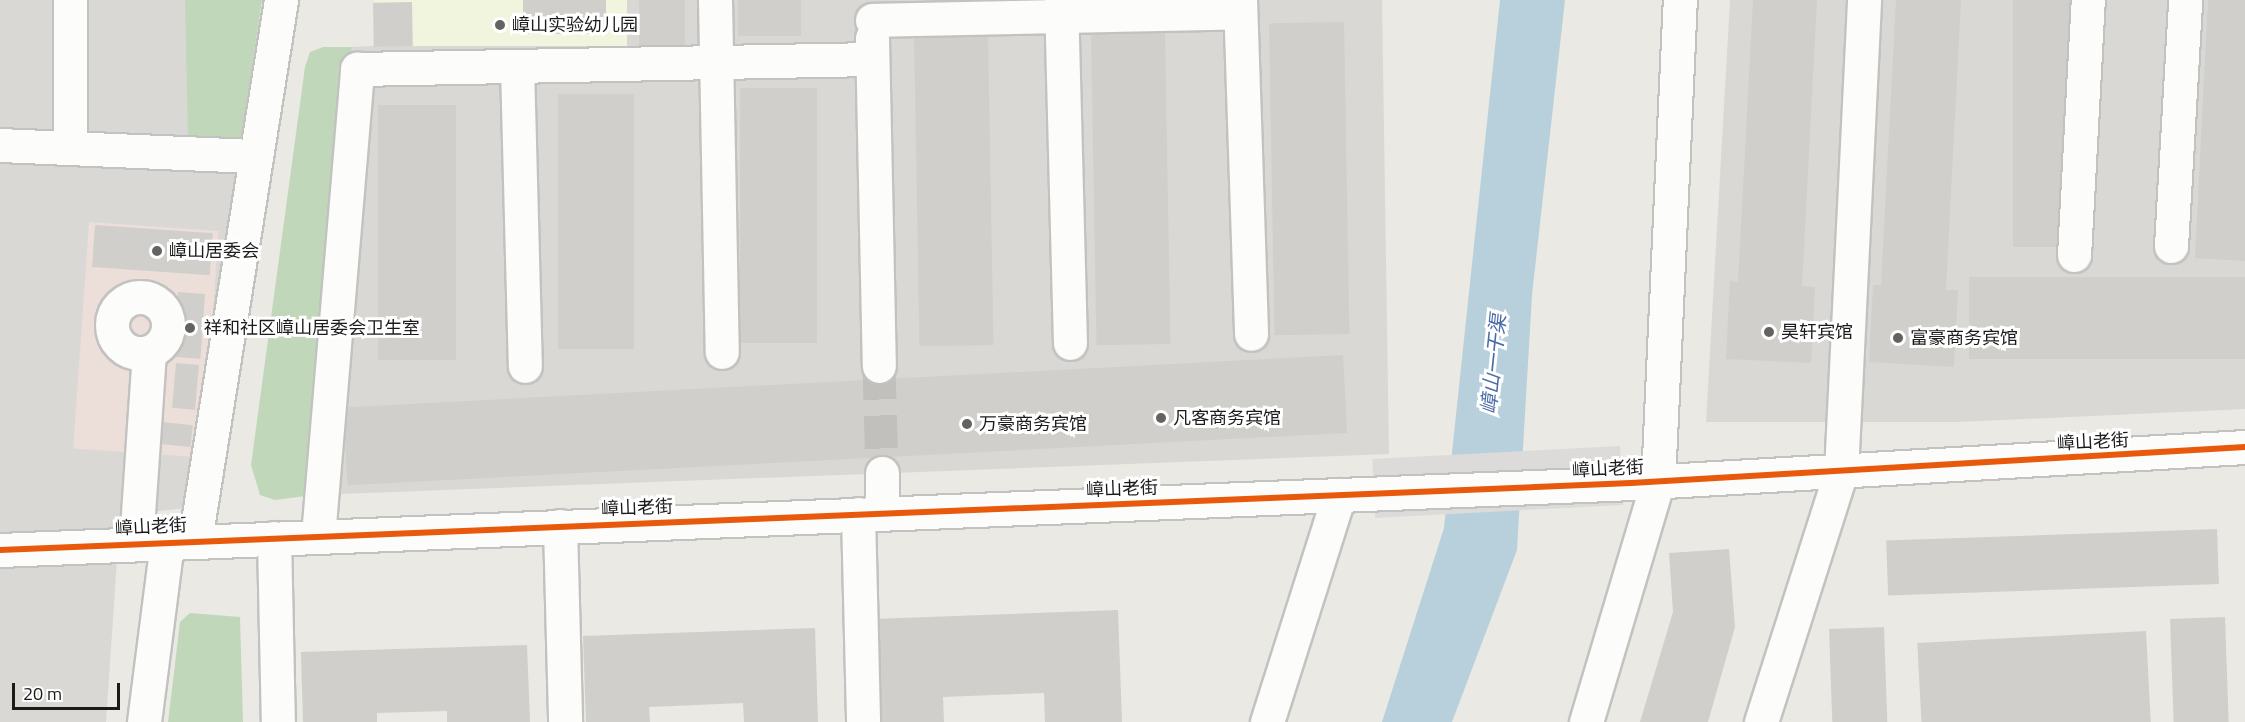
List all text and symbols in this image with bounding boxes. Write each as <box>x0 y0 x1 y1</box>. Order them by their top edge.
place label: 嶂山实验幼儿园 <box>512 14 638 36</box>
marker: 嶂山实验幼儿园 <box>493 18 507 32</box>
place label: 嶂山居委会 <box>169 240 259 262</box>
marker: 嶂山居委会 <box>150 244 164 258</box>
water label: 嶂山一干渠 <box>1476 313 1510 415</box>
place label: 祥和社区嶂山居委会卫生室 <box>204 317 420 339</box>
marker: 祥和社区嶂山居委会卫生室 <box>181 319 199 337</box>
place label: 昊轩宾馆 <box>1781 321 1853 343</box>
marker: 昊轩宾馆 <box>1762 325 1776 339</box>
place label: 富豪商务宾馆 <box>1910 327 2018 349</box>
marker: 富豪商务宾馆 <box>1891 331 1905 345</box>
place label: 凡客商务宾馆 <box>1173 407 1281 429</box>
marker: 凡客商务宾馆 <box>1154 411 1168 425</box>
place label: 万豪商务宾馆 <box>979 413 1087 435</box>
marker: 万豪商务宾馆 <box>960 417 974 431</box>
street label: 嶂山老街 <box>2056 429 2130 455</box>
street label: 嶂山老街 <box>1571 456 1645 482</box>
street label: 嶂山老街 <box>1086 477 1158 501</box>
street label: 嶂山老街 <box>601 496 673 520</box>
street label: 嶂山老街 <box>114 514 188 540</box>
scale bar <box>15 671 123 709</box>
text: 20 m <box>23 680 62 707</box>

